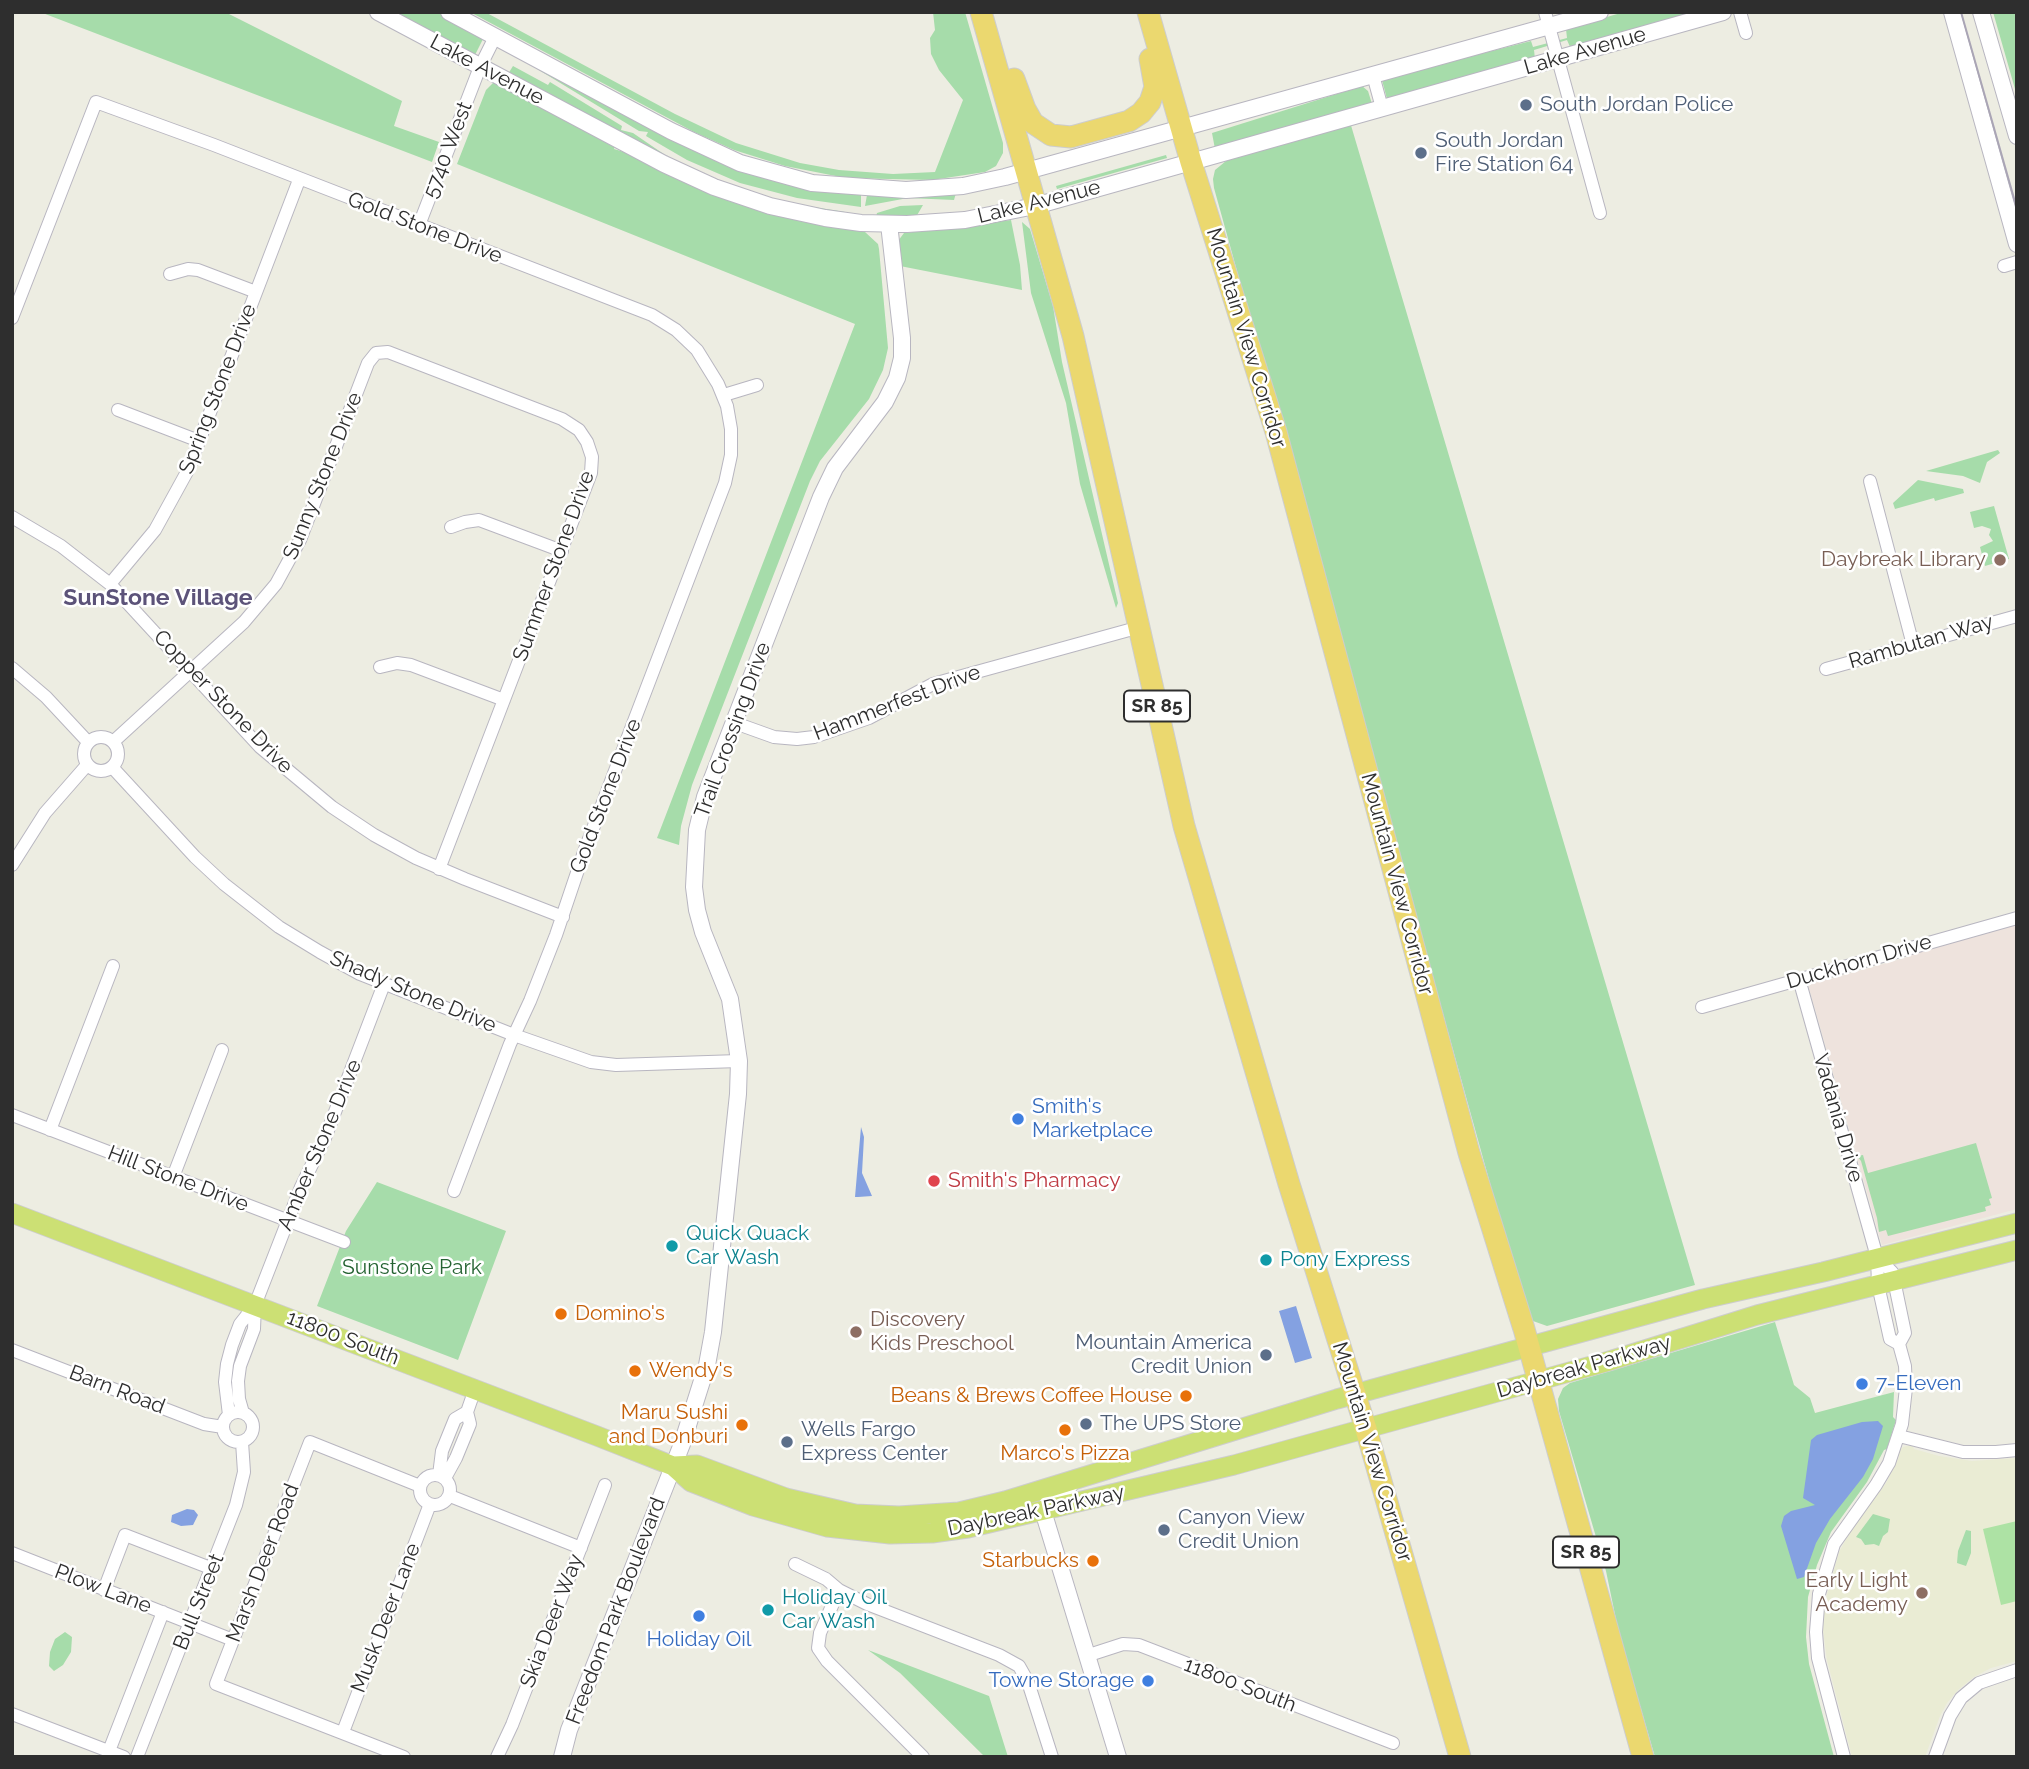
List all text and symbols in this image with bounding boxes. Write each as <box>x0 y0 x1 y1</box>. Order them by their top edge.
street label: Lake Avenue <box>1521 22 1649 80</box>
street label: Lake Avenue <box>426 29 548 111</box>
place label: South Jordan Police <box>1540 92 1733 118</box>
marker: South Jordan Police <box>1518 97 1534 113</box>
street label: 5740 West <box>418 98 478 202</box>
place label: South Jordan Fire Station 64 <box>1435 128 1573 178</box>
marker: South Jordan Fire Station 64 <box>1413 145 1429 161</box>
street label: Lake Avenue <box>975 175 1103 229</box>
street label: Gold Stone Drive <box>344 187 506 269</box>
street label: Mountain View Corridor <box>1201 225 1291 451</box>
street label: Spring Stone Drive <box>174 300 262 478</box>
street label: Sunny Stone Drive <box>278 389 368 563</box>
street label: Summer Stone Drive <box>508 467 600 665</box>
place label: Daybreak Library <box>1821 547 1986 573</box>
marker: Daybreak Library <box>1992 552 2008 568</box>
district label: SunStone Village <box>63 584 253 612</box>
street label: Rambutan Way <box>1846 609 1996 675</box>
street label: Copper Stone Drive <box>148 625 298 779</box>
street label: Trail Crossing Drive <box>690 639 776 821</box>
street label: Hammerfest Drive <box>810 660 984 746</box>
road number: SR 85 <box>1124 691 1190 722</box>
street label: Gold Stone Drive <box>565 715 647 877</box>
street label: Mountain View Corridor <box>1355 770 1439 998</box>
street label: Duckhorn Drive <box>1783 929 1935 995</box>
street label: Shady Stone Drive <box>326 946 500 1038</box>
street label: Vadania Drive <box>1808 1051 1868 1185</box>
street label: Amber Stone Drive <box>273 1056 367 1234</box>
place label: Smith's Marketplace <box>1032 1094 1153 1144</box>
marker: Smith's Marketplace <box>1010 1111 1026 1127</box>
street label: Hill Stone Drive <box>104 1141 252 1217</box>
place label: Smith's Pharmacy <box>948 1168 1121 1194</box>
marker: Smith's Pharmacy <box>926 1173 942 1189</box>
place label: Quick Quack Car Wash <box>686 1221 809 1271</box>
marker: Quick Quack Car Wash <box>664 1238 680 1254</box>
place label: Pony Express <box>1280 1247 1410 1273</box>
marker: Pony Express <box>1258 1252 1274 1268</box>
park label: Sunstone Park <box>342 1255 482 1281</box>
place label: Domino's <box>575 1301 665 1327</box>
street label: 11800 South <box>283 1305 403 1371</box>
marker: Domino's <box>553 1306 569 1322</box>
place label: Discovery Kids Preschool <box>870 1307 1014 1357</box>
marker: Discovery Kids Preschool <box>848 1324 864 1340</box>
place label: Mountain America Credit Union <box>1075 1330 1252 1380</box>
street label: Daybreak Parkway <box>1494 1330 1674 1404</box>
street label: Mountain View Corridor <box>1327 1339 1417 1565</box>
marker: Mountain America Credit Union <box>1258 1347 1274 1363</box>
place label: Wendy's <box>649 1358 733 1384</box>
street label: Barn Road <box>65 1360 169 1420</box>
marker: Wendy's <box>627 1363 643 1379</box>
place label: 7-Eleven <box>1876 1371 1961 1397</box>
marker: 7-Eleven <box>1854 1376 1870 1392</box>
place label: Beans & Brews Coffee House <box>890 1383 1172 1409</box>
marker: Beans & Brews Coffee House <box>1178 1388 1194 1404</box>
place label: Maru Sushi and Donburi <box>609 1400 728 1450</box>
place label: The UPS Store <box>1100 1411 1241 1437</box>
marker: The UPS Store <box>1078 1416 1094 1432</box>
marker: Maru Sushi and Donburi <box>734 1417 750 1433</box>
place label: Wells Fargo Express Center <box>801 1417 948 1467</box>
marker: Marco's Pizza <box>1057 1422 1073 1438</box>
marker: Wells Fargo Express Center <box>779 1434 795 1450</box>
place label: Marco's Pizza <box>1000 1441 1130 1467</box>
street label: Marsh Deer Road <box>221 1480 305 1646</box>
street label: Daybreak Parkway <box>945 1480 1127 1542</box>
street label: Freedom Park Boulevard <box>561 1494 671 1728</box>
place label: Canyon View Credit Union <box>1178 1505 1305 1555</box>
marker: Canyon View Credit Union <box>1156 1522 1172 1538</box>
road number: SR 85 <box>1553 1536 1619 1568</box>
street label: Musk Deer Lane <box>346 1540 426 1696</box>
place label: Starbucks <box>982 1548 1079 1574</box>
street label: Bull Street <box>168 1550 230 1654</box>
street label: Skia Deer Way <box>515 1551 589 1691</box>
marker: Starbucks <box>1085 1553 1101 1569</box>
street label: Plow Lane <box>51 1559 155 1619</box>
place label: Early Light Academy <box>1805 1568 1908 1618</box>
place label: Holiday Oil Car Wash <box>782 1585 887 1635</box>
marker: Early Light Academy <box>1914 1585 1930 1601</box>
marker: Holiday Oil Car Wash <box>760 1602 776 1618</box>
marker: Holiday Oil <box>691 1608 707 1624</box>
place label: Holiday Oil <box>646 1627 752 1653</box>
street label: 11800 South <box>1180 1652 1300 1718</box>
place label: Towne Storage <box>988 1668 1134 1694</box>
marker: Towne Storage <box>1140 1673 1156 1689</box>

